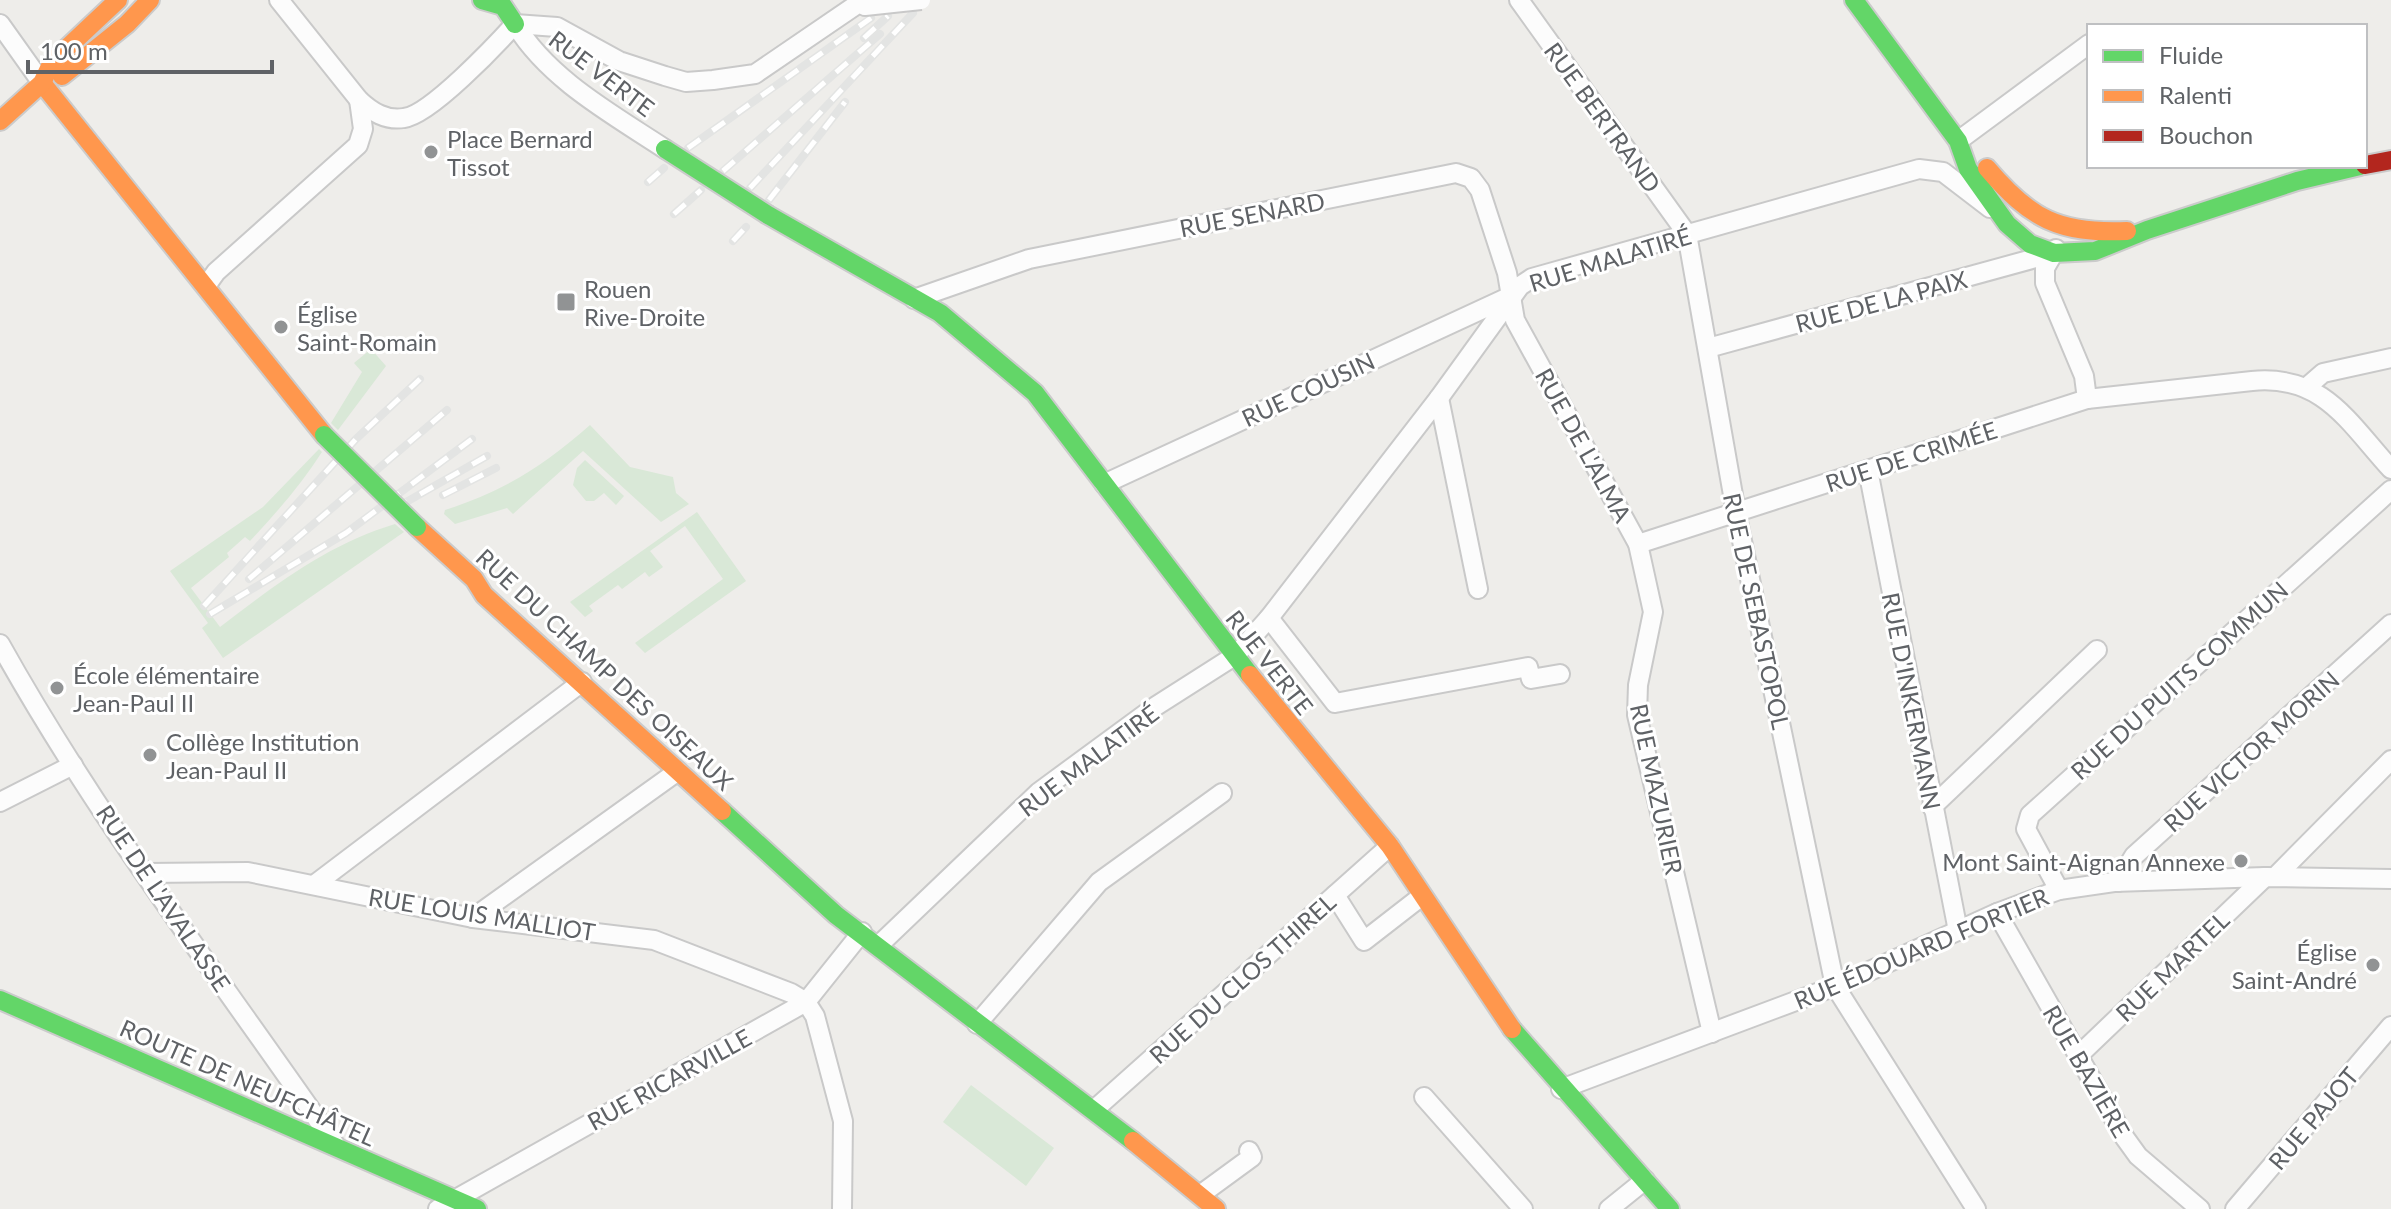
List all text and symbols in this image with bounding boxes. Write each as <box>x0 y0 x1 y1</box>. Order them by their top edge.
scale bar <box>28 24 272 74</box>
street label: RUE VERTE <box>544 24 660 122</box>
legend <box>2087 24 2367 168</box>
text: 100 m <box>40 36 108 65</box>
street label: RUE BERTRAND <box>1539 36 1667 198</box>
text: Fluide <box>2159 40 2223 69</box>
text: Ralenti <box>2159 80 2232 109</box>
text: Bouchon <box>2159 120 2253 149</box>
place label: Place Bernard Tissot <box>447 124 593 181</box>
marker: Place Bernard Tissot <box>422 143 440 161</box>
street label: RUE SENARD <box>1177 186 1327 242</box>
street label: RUE MALATIRÉ <box>1526 221 1694 297</box>
street label: RUE DE LA PAIX <box>1792 264 1970 338</box>
place label: Rouen Rive-Droite <box>584 274 705 331</box>
marker: Rouen Rive-Droite <box>555 291 577 313</box>
place label: Église Saint-Romain <box>297 299 437 356</box>
marker: Église Saint-Romain <box>272 318 290 336</box>
street label: RUE COUSIN <box>1237 346 1379 432</box>
street label: RUE DE L'ALMA <box>1530 363 1639 528</box>
street label: RUE DE CRIMÉE <box>1822 415 2000 497</box>
street label: RUE DE SEBASTOPOL <box>1718 490 1796 732</box>
street label: RUE DU CHAMP DES OISEAUX <box>471 542 740 796</box>
street label: RUE DU PUITS COMMUN <box>2064 575 2294 785</box>
street label: RUE D'INKERMANN <box>1877 590 1947 812</box>
street label: RUE VERTE <box>1220 604 1320 720</box>
place label: École élémentaire Jean-Paul II <box>73 660 259 717</box>
street label: RUE VICTOR MORIN <box>2157 665 2345 837</box>
marker: École élémentaire Jean-Paul II <box>48 679 66 697</box>
street label: RUE MALATIRÉ <box>1012 698 1164 822</box>
street label: RUE MAZURIER <box>1625 701 1689 877</box>
place label: Collège Institution Jean-Paul II <box>166 727 359 784</box>
marker: Collège Institution Jean-Paul II <box>141 746 159 764</box>
street label: RUE DE L'AVALASSE <box>91 799 237 997</box>
place label: Mont Saint-Aignan Annexe <box>1942 847 2225 876</box>
marker: Mont Saint-Aignan Annexe <box>2232 852 2250 870</box>
street label: RUE ÉDOUARD FORTIER <box>1789 881 2053 1015</box>
street label: RUE LOUIS MALLIOT <box>366 882 598 946</box>
street label: RUE DU CLOS THIREL <box>1143 887 1341 1069</box>
street label: RUE MARTEL <box>2109 905 2235 1027</box>
place label: Église Saint-André <box>2232 937 2357 994</box>
marker: Église Saint-André <box>2364 956 2382 974</box>
street label: RUE BAZIÈRE <box>2037 1000 2137 1142</box>
street label: ROUTE DE NEUFCHÂTEL <box>116 1012 380 1152</box>
street label: RUE RICARVILLE <box>582 1022 756 1136</box>
street label: RUE PAJOT <box>2262 1061 2364 1175</box>

